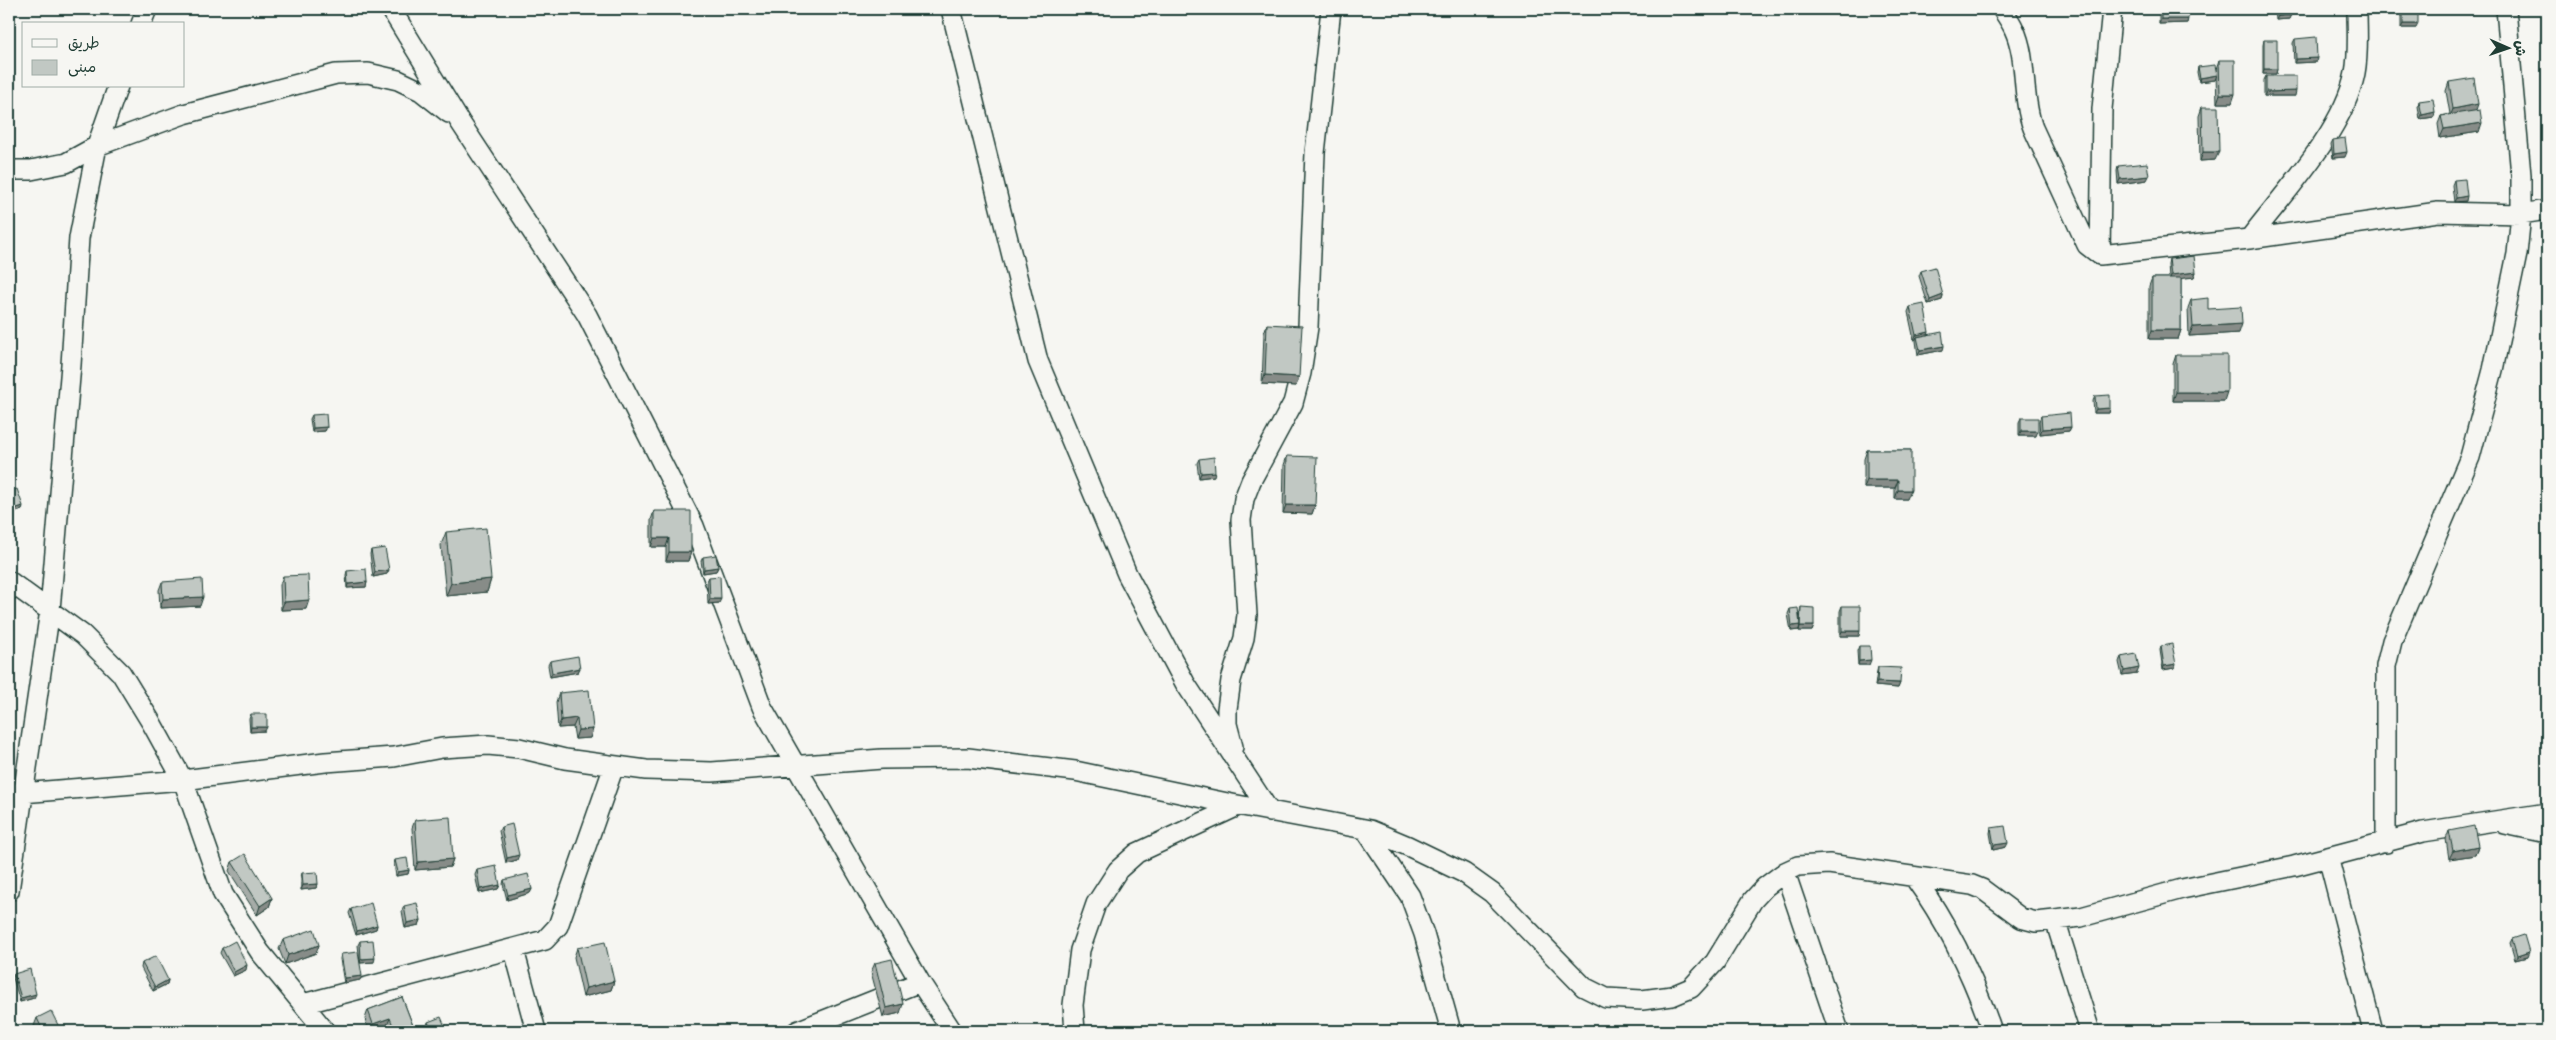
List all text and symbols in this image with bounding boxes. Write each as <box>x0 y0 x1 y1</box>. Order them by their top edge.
legend <box>22 22 185 88</box>
north arrow <box>2484 22 2534 72</box>
text: طريق <box>68 34 100 54</box>
text: ش <box>2511 40 2529 56</box>
text: مبنى <box>68 58 96 78</box>

